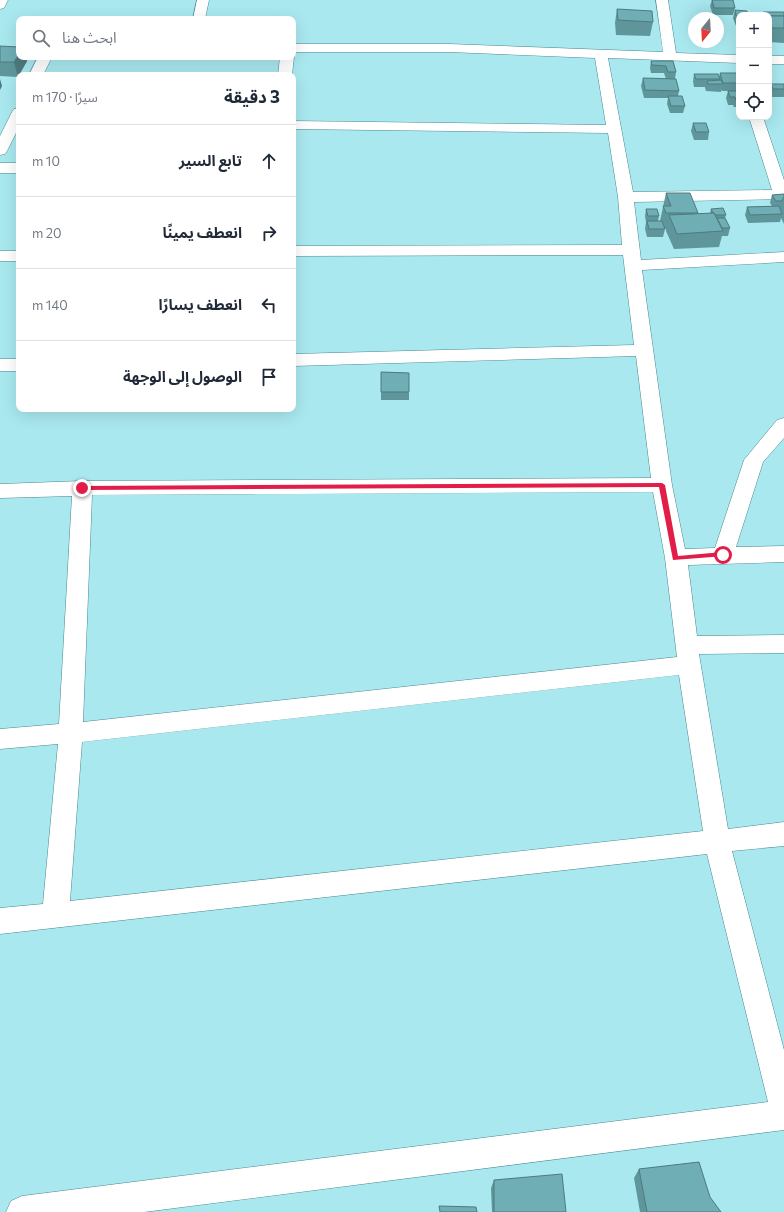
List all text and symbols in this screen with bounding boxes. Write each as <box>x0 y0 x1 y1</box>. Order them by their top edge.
north arrow <box>688 12 724 48</box>
map controls <box>736 12 772 120</box>
button: + <box>736 12 772 48</box>
search box <box>16 16 296 60</box>
icon: search <box>30 27 52 49</box>
text: ابحث هنا <box>62 28 117 46</box>
button: − <box>736 48 772 84</box>
button: locate <box>736 84 772 120</box>
text: 3 دقيقة <box>224 86 280 107</box>
text: سيرًا · 170 m <box>32 89 98 105</box>
icon: ahead <box>258 150 280 172</box>
text: تابع السير <box>179 151 242 169</box>
text: 10 m <box>32 153 60 169</box>
icon: right <box>258 222 280 244</box>
text: انعطف يمينًا <box>162 223 242 241</box>
text: 20 m <box>32 225 62 241</box>
icon: left <box>258 294 280 316</box>
text: انعطف يسارًا <box>159 295 242 313</box>
text: 140 m <box>32 297 68 313</box>
icon: arrive <box>258 366 280 388</box>
text: الوصول إلى الوجهة <box>123 367 242 385</box>
route end <box>73 479 91 497</box>
route start <box>714 546 732 564</box>

